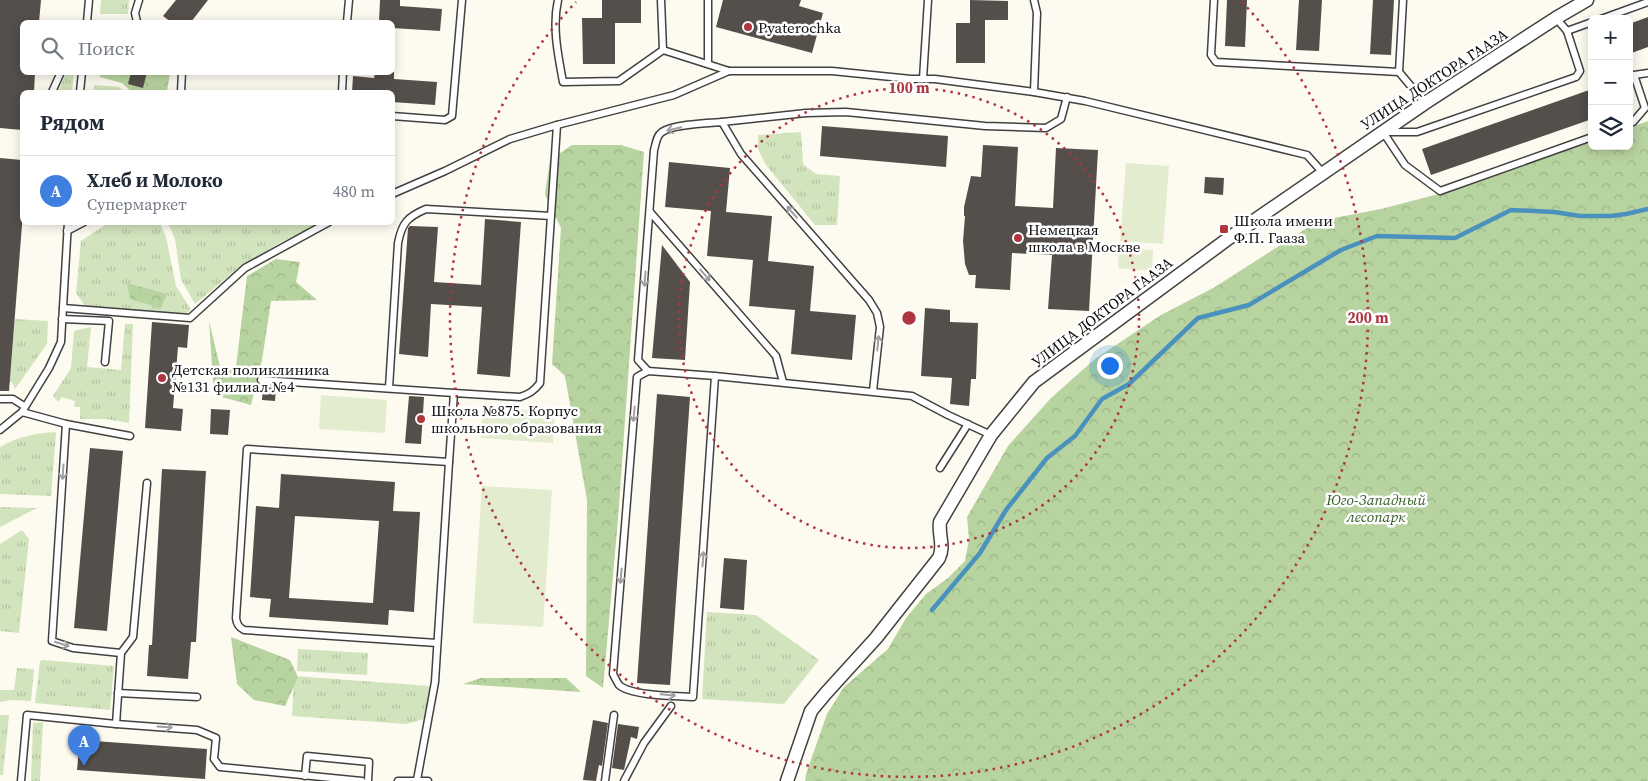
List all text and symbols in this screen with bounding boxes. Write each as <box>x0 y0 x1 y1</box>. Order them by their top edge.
map controls <box>1588 15 1633 150</box>
button: + <box>1588 15 1633 60</box>
place label: Pyaterochka <box>758 17 842 38</box>
search box <box>20 20 395 75</box>
marker: Pyaterochka <box>742 21 754 33</box>
street label: УЛИЦА ДОКТОРА ГААЗА <box>1356 23 1512 135</box>
icon: search <box>38 34 66 62</box>
text: Поиск <box>78 35 135 61</box>
button: − <box>1588 60 1633 105</box>
text: 100 m <box>888 77 930 98</box>
button: layers <box>1588 105 1633 150</box>
text: Рядом <box>40 108 105 137</box>
one-way arrow <box>666 124 682 134</box>
text: Хлеб и Молоко <box>87 167 223 193</box>
text: A <box>51 180 61 202</box>
text: 480 m <box>333 180 375 202</box>
text: Супермаркет <box>87 193 187 215</box>
one-way arrow <box>786 206 797 219</box>
place label: Школа имени Ф.П. Гааза <box>1234 210 1333 248</box>
place label: Немецкая школа в Москве <box>1028 219 1141 257</box>
marker: Школа имени Ф.П. Гааза <box>1218 223 1230 235</box>
marker: Немецкая школа в Москве <box>1012 232 1024 244</box>
street label: УЛИЦА ДОКТОРА ГААЗА <box>1027 252 1177 372</box>
one-way arrow <box>699 268 711 281</box>
one-way arrow <box>640 271 649 287</box>
text: 200 m <box>1347 307 1389 328</box>
centre of rings <box>900 309 918 327</box>
one-way arrow <box>874 335 883 351</box>
your location <box>1097 353 1123 379</box>
place label: Детская поликлиника №131 филиал №4 <box>171 359 330 397</box>
marker: Детская поликлиника №131 филиал №4 <box>156 372 168 384</box>
place label: Школа №875. Корпус школьного образования <box>431 400 602 438</box>
one-way arrow <box>630 405 639 421</box>
marker: Школа №875. Корпус школьного образования <box>415 413 427 425</box>
one-way arrow <box>58 464 67 480</box>
park label: Юго-Западный лесопарк <box>1325 489 1426 527</box>
one-way arrow <box>698 551 707 567</box>
one-way arrow <box>617 567 626 583</box>
one-way arrow <box>54 640 70 650</box>
one-way arrow <box>660 691 676 700</box>
one-way arrow <box>157 723 173 732</box>
pin: A <box>68 725 100 766</box>

